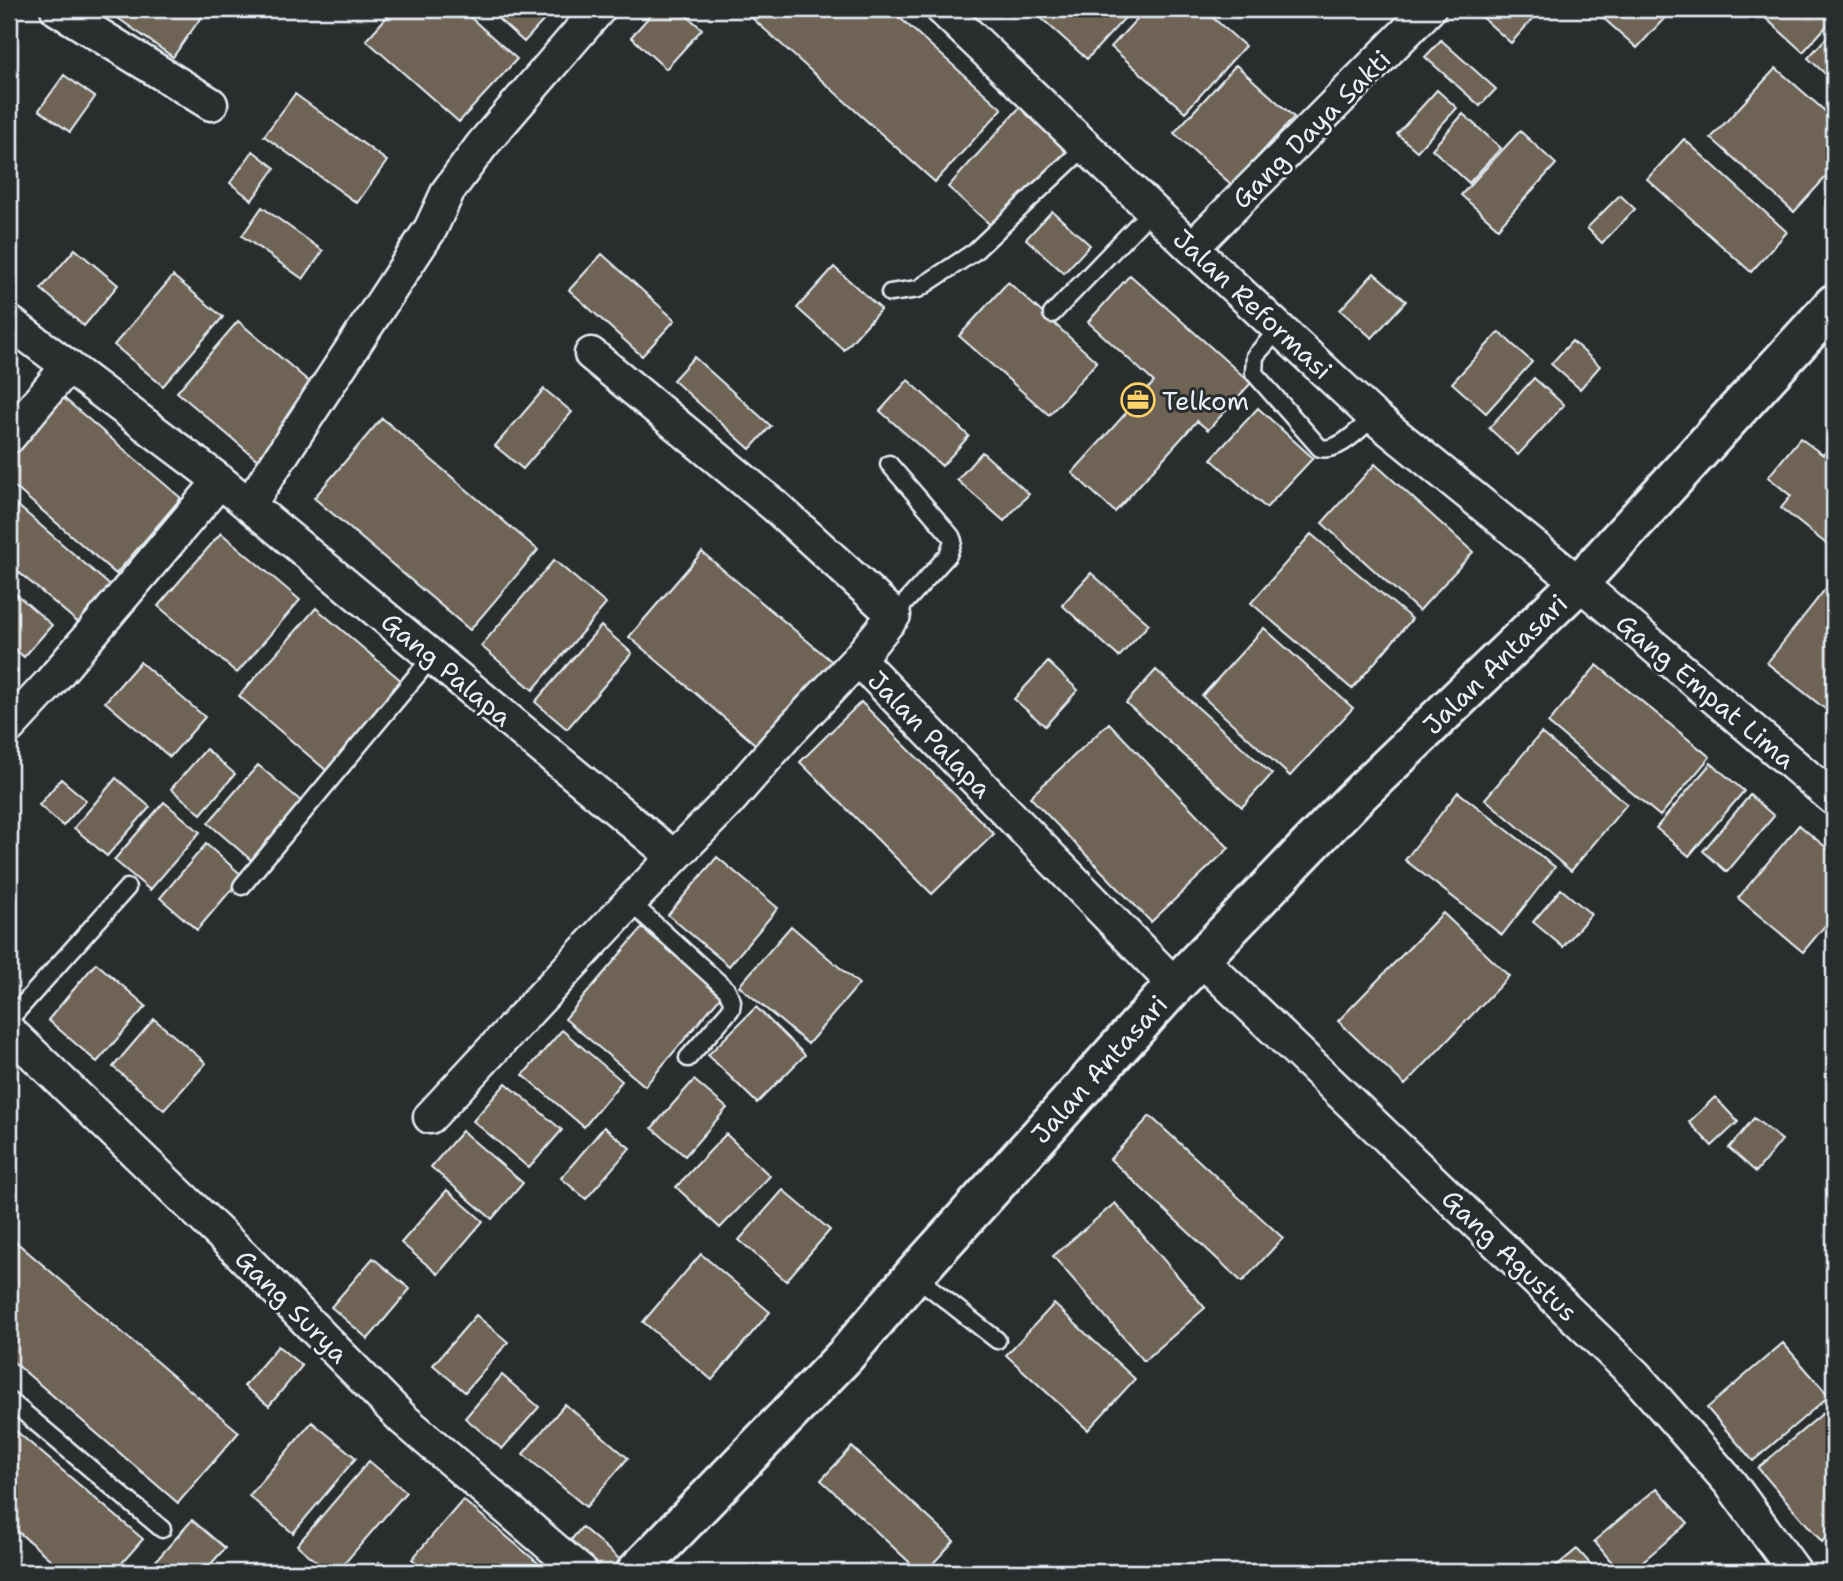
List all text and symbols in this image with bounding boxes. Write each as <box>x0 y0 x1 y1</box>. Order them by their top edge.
street label: Gang Daya Sakti <box>1224 42 1398 216</box>
street label: Jalan Reformasi <box>1166 221 1340 387</box>
office icon: Telkom <box>1119 381 1157 419</box>
place label: Telkom <box>1162 383 1249 418</box>
street label: Jalan Antasari <box>1415 586 1575 742</box>
street label: Gang Palapa <box>374 604 520 734</box>
street label: Gang Empat Lima <box>1609 606 1803 776</box>
street label: Jalan Palapa <box>860 663 1000 805</box>
street label: Jalan Antasari <box>1023 987 1175 1151</box>
street label: Gang Agustus <box>1434 1181 1586 1329</box>
street label: Gang Surya <box>227 1241 357 1371</box>

